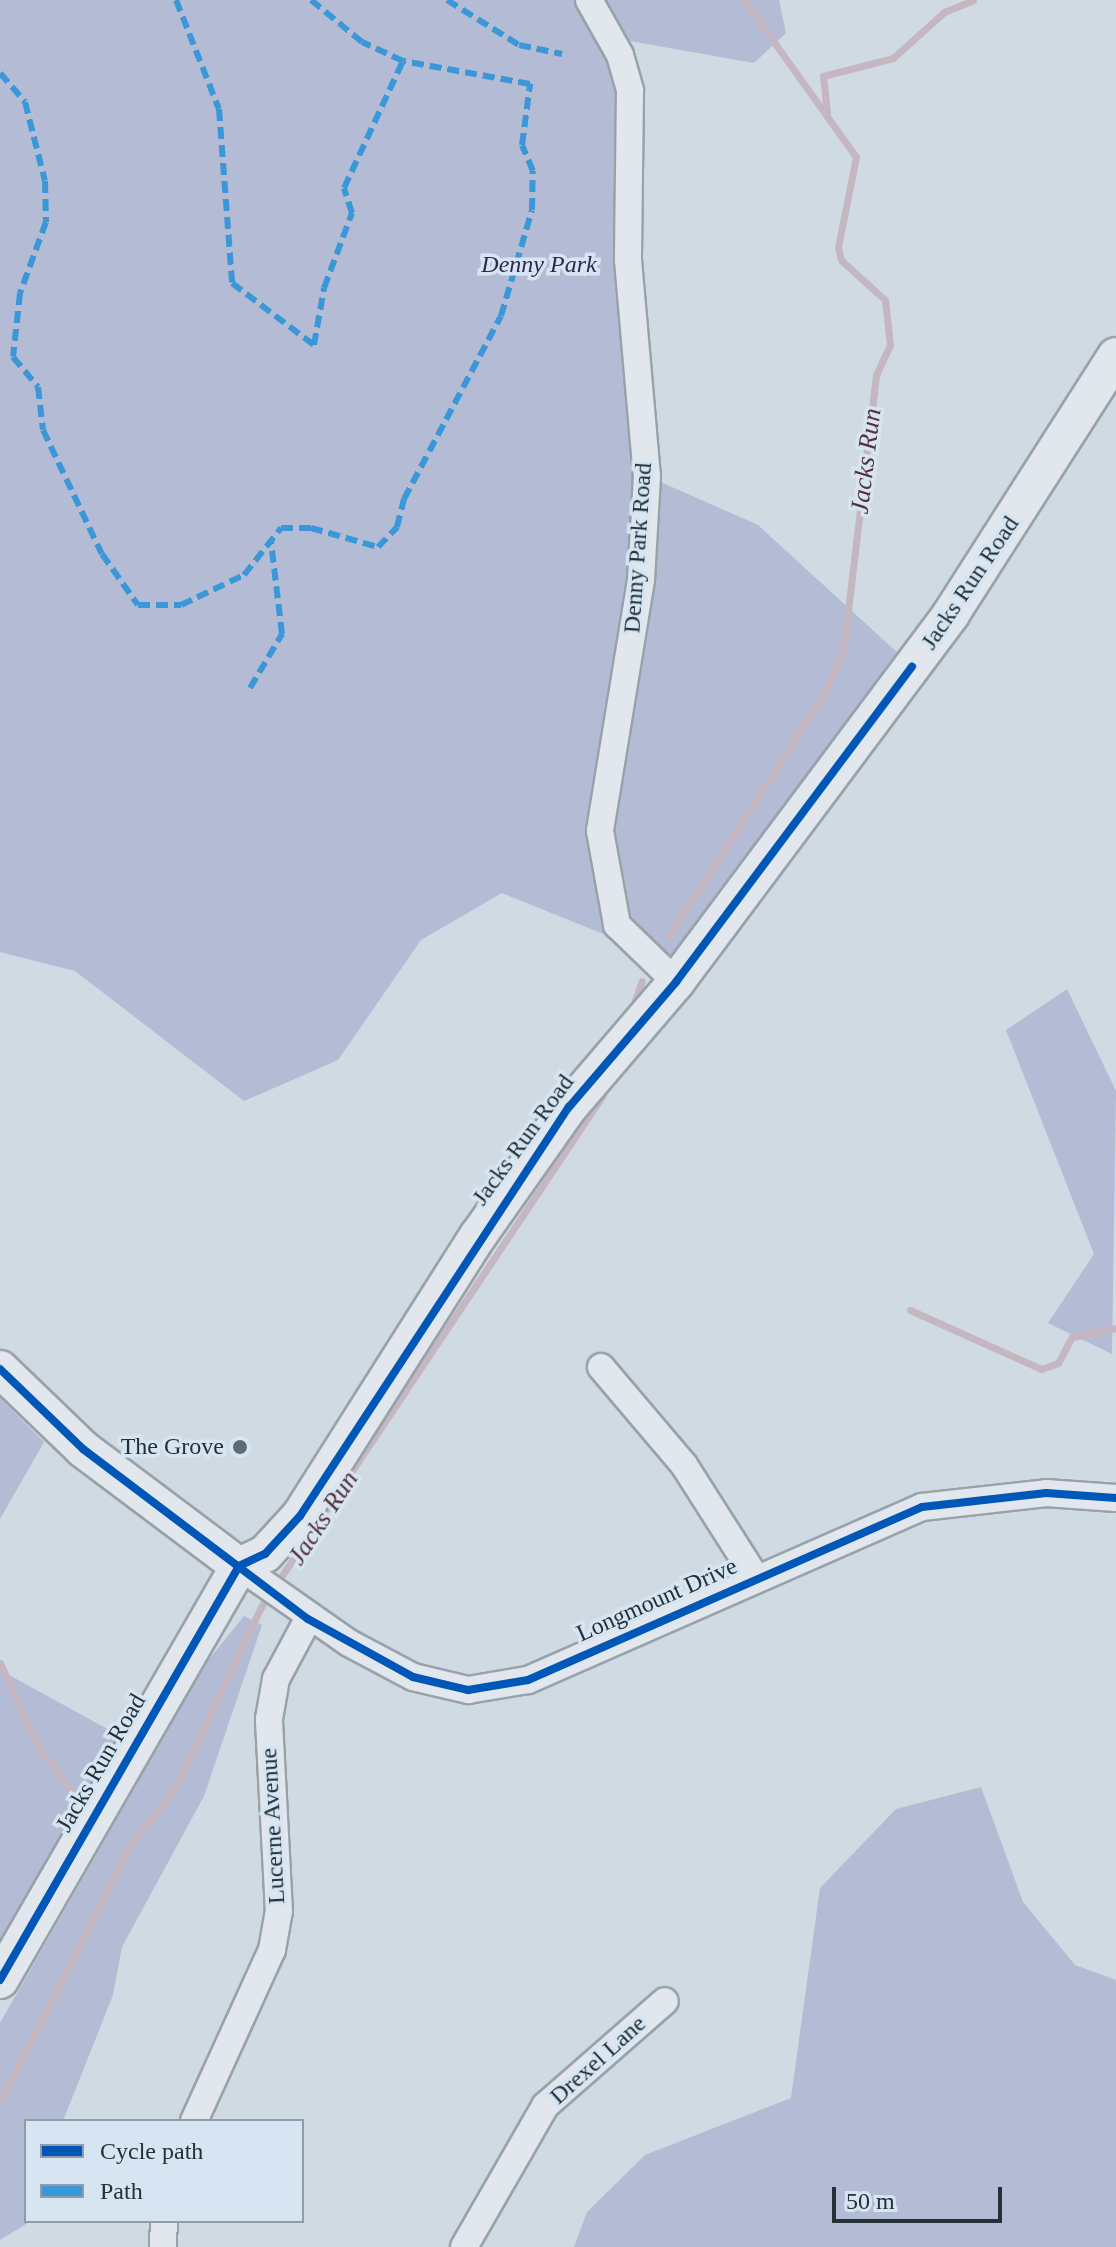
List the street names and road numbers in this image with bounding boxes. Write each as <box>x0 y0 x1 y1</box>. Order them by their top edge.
street label: Denny Park Road <box>618 462 658 634</box>
street label: Jacks Run Road <box>915 511 1025 655</box>
street label: Jacks Run Road <box>466 1069 580 1211</box>
street label: Longmount Drive <box>572 1552 742 1648</box>
street label: Jacks Run Road <box>50 1689 152 1837</box>
street label: Lucerne Avenue <box>254 1747 292 1905</box>
street label: Drexel Lane <box>544 2009 652 2111</box>

